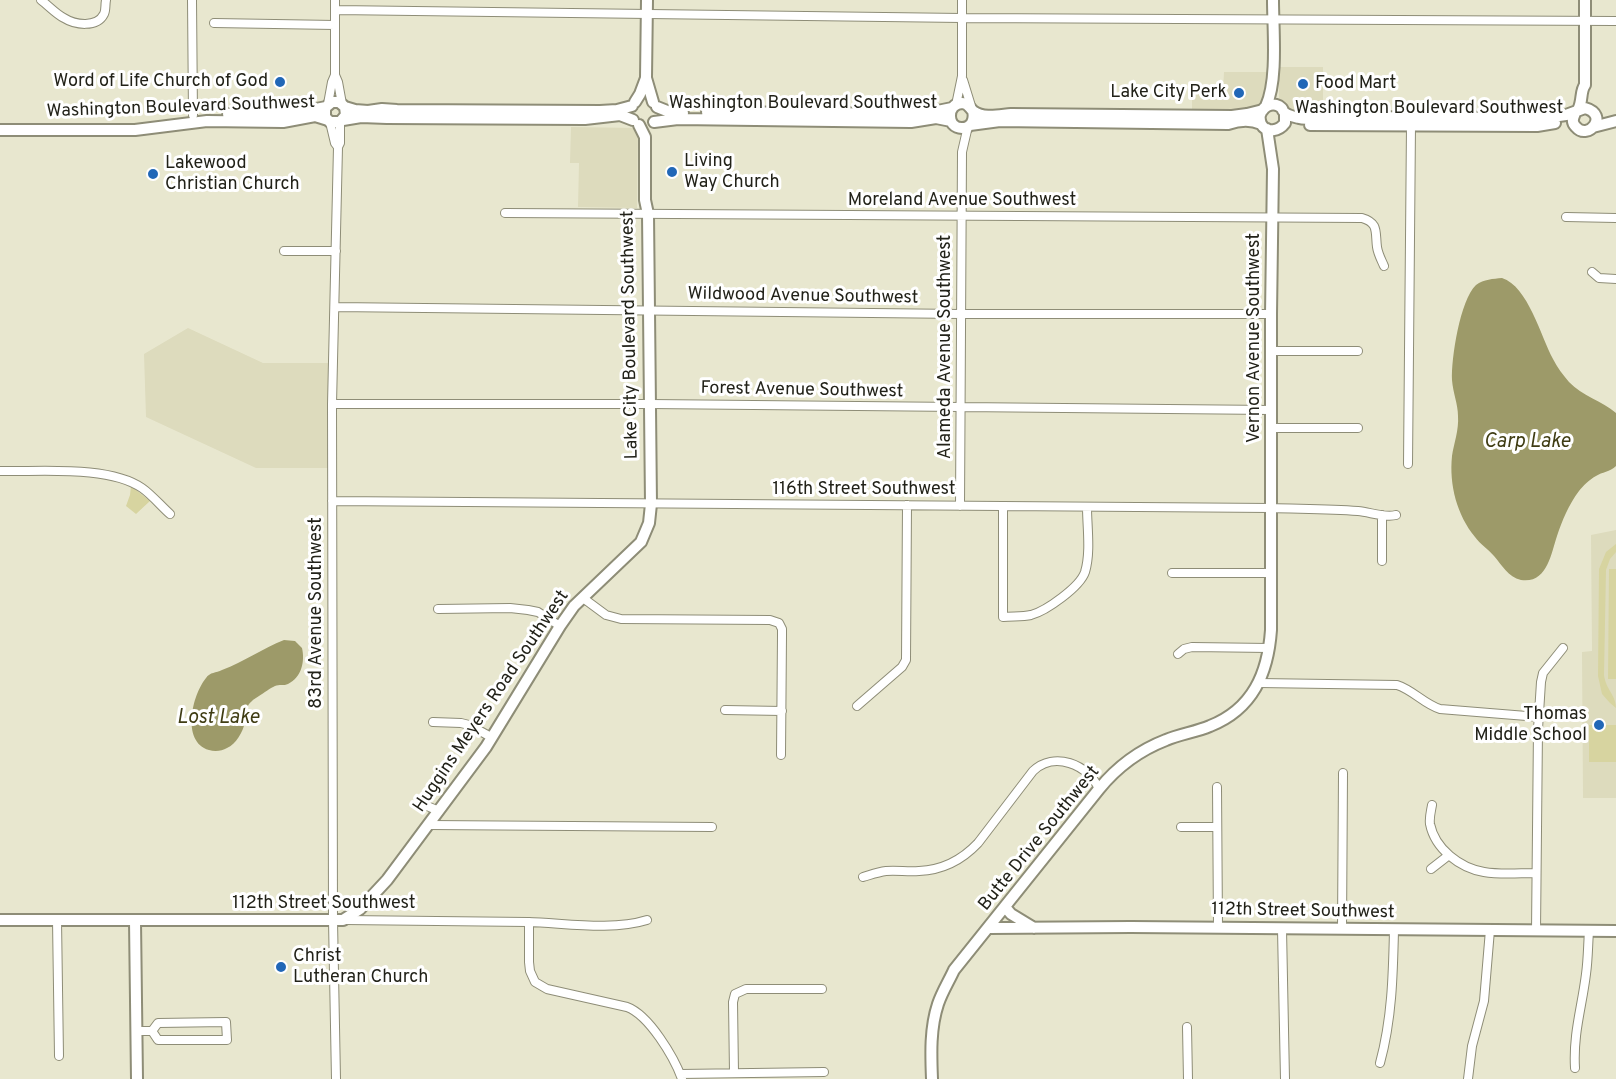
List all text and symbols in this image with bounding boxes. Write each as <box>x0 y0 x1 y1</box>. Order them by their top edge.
place label: Word of Life Church of God <box>53 71 268 93</box>
place label: Food Mart <box>1315 73 1396 95</box>
marker: Word of Life Church of God <box>273 75 287 89</box>
marker: Food Mart <box>1296 77 1310 91</box>
place label: Lake City Perk <box>1110 82 1227 104</box>
marker: Lake City Perk <box>1232 86 1246 100</box>
street label: Washington Boulevard Southwest <box>46 93 316 123</box>
street label: Washington Boulevard Southwest <box>669 93 937 115</box>
street label: Washington Boulevard Southwest <box>1295 98 1563 120</box>
place label: Living Way Church <box>684 151 780 194</box>
place label: Lakewood Christian Church <box>165 153 300 195</box>
marker: Living Way Church <box>665 165 679 179</box>
marker: Lakewood Christian Church <box>146 167 160 181</box>
street label: Moreland Avenue Southwest <box>848 190 1076 212</box>
street label: Lake City Boulevard Southwest <box>618 210 644 460</box>
street label: Vernon Avenue Southwest <box>1244 233 1266 443</box>
street label: Alameda Avenue Southwest <box>935 235 957 459</box>
street label: Wildwood Avenue Southwest <box>687 284 919 310</box>
street label: Forest Avenue Southwest <box>700 378 904 404</box>
water label: Carp Lake <box>1484 431 1570 455</box>
street label: 116th Street Southwest <box>772 479 956 501</box>
street label: 83rd Avenue Southwest <box>306 517 328 709</box>
street label: Huggins Meyers Road Southwest <box>410 587 574 817</box>
place label: Thomas Middle School <box>1474 704 1587 746</box>
water label: Lost Lake <box>177 707 259 731</box>
marker: Thomas Middle School <box>1592 718 1606 732</box>
street label: Butte Drive Southwest <box>975 762 1105 916</box>
street label: 112th Street Southwest <box>232 893 416 915</box>
street label: 112th Street Southwest <box>1211 900 1395 924</box>
place label: Christ Lutheran Church <box>293 946 428 988</box>
marker: Christ Lutheran Church <box>274 960 288 974</box>

